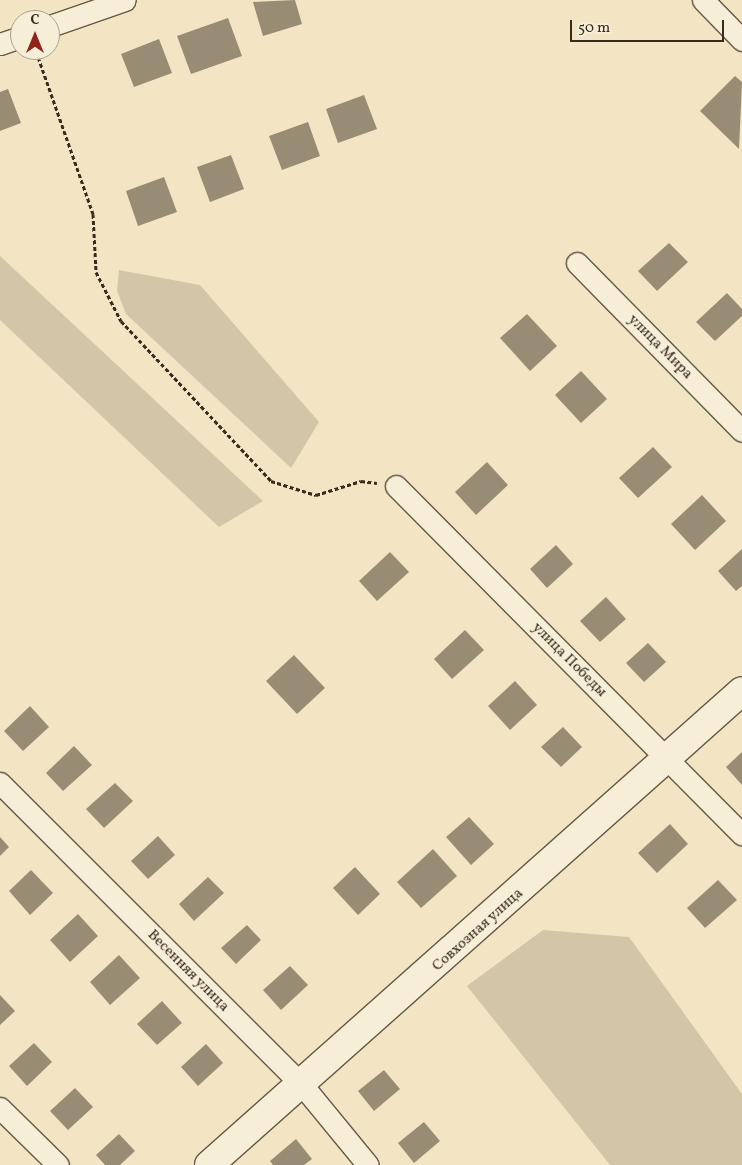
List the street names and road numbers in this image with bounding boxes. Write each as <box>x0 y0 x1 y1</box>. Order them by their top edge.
street label: улица Мира <box>624 311 696 383</box>
street label: улица Победы <box>528 619 610 701</box>
street label: Совхозная улица <box>429 884 527 976</box>
street label: Весенняя улица <box>143 926 233 1016</box>

